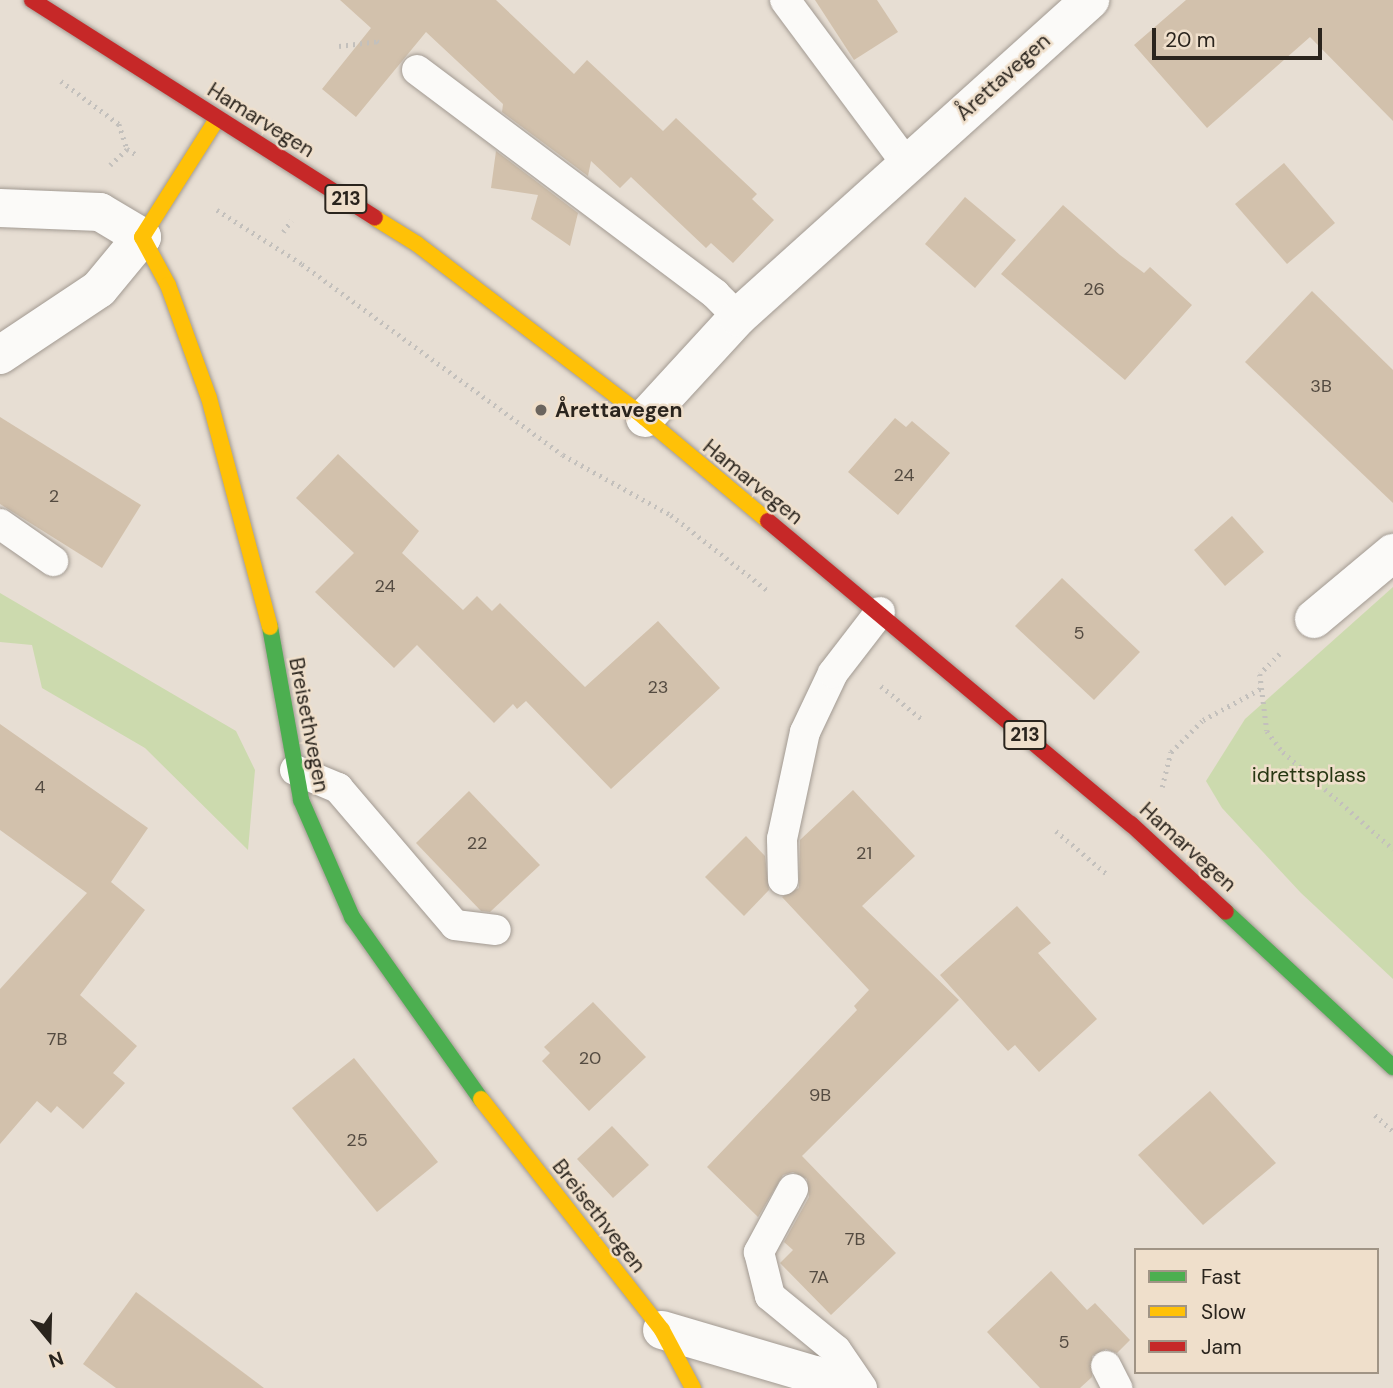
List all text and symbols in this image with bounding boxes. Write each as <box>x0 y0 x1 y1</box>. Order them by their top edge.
scale bar <box>1155 14 1325 58</box>
text: 20 m <box>1165 26 1216 54</box>
street label: Årettavegen <box>951 28 1055 126</box>
street label: Hamarvegen <box>203 77 319 163</box>
road number: 213 <box>323 183 369 214</box>
house number: 26 <box>1083 278 1105 300</box>
house number: 3B <box>1310 375 1332 397</box>
place label: Årettavegen <box>555 397 682 423</box>
marker: Årettavegen <box>533 402 549 418</box>
street label: Hamarvegen <box>698 434 808 530</box>
house number: 24 <box>894 464 914 486</box>
house number: 2 <box>49 485 59 507</box>
house number: 24 <box>375 575 395 597</box>
house number: 5 <box>1074 622 1084 644</box>
street label: Breisethvegen <box>284 655 334 795</box>
house number: 23 <box>647 676 669 698</box>
road number: 213 <box>1002 720 1048 750</box>
park label: idrettsplass <box>1252 762 1366 788</box>
house number: 4 <box>35 776 45 798</box>
street label: Hamarvegen <box>1134 797 1242 897</box>
house number: 22 <box>467 832 487 854</box>
house number: 21 <box>856 842 872 864</box>
house number: 7B <box>47 1028 67 1050</box>
house number: 20 <box>579 1047 601 1069</box>
house number: 9B <box>809 1084 831 1106</box>
house number: 25 <box>346 1129 368 1151</box>
street label: Breisethvegen <box>547 1154 651 1278</box>
house number: 7B <box>845 1228 865 1250</box>
legend <box>1134 1248 1379 1374</box>
text: Fast <box>1201 1263 1241 1291</box>
house number: 7A <box>809 1266 829 1288</box>
text: Slow <box>1201 1298 1246 1326</box>
north arrow <box>14 1304 84 1374</box>
house number: 5 <box>1059 1331 1069 1353</box>
text: Jam <box>1201 1333 1242 1361</box>
text: N <box>45 1345 67 1373</box>

